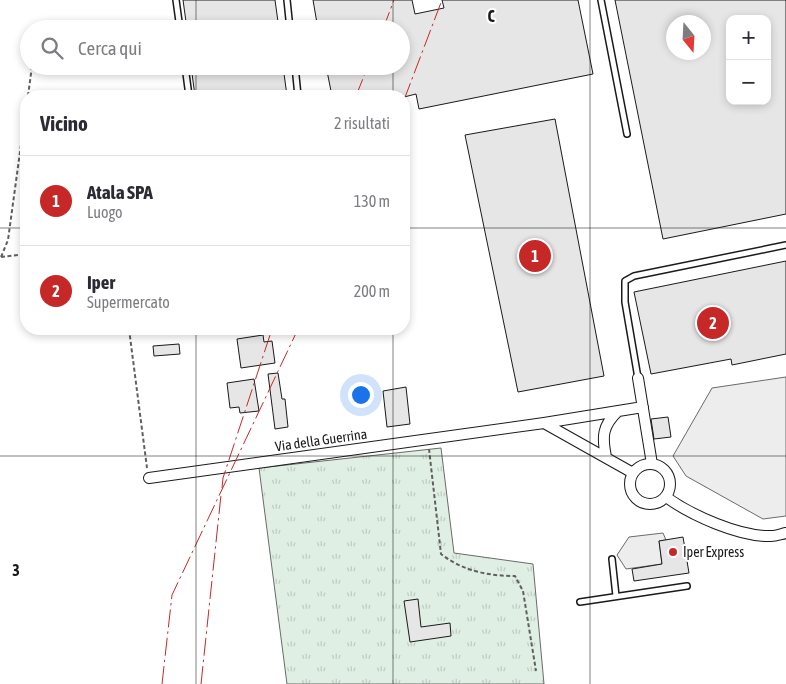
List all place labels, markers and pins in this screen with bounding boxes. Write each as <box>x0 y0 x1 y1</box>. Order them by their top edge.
pin: 1 <box>519 237 551 275</box>
pin: 2 <box>697 304 729 342</box>
place label: Iper Express <box>683 544 744 560</box>
marker: Iper Express <box>667 546 679 558</box>

